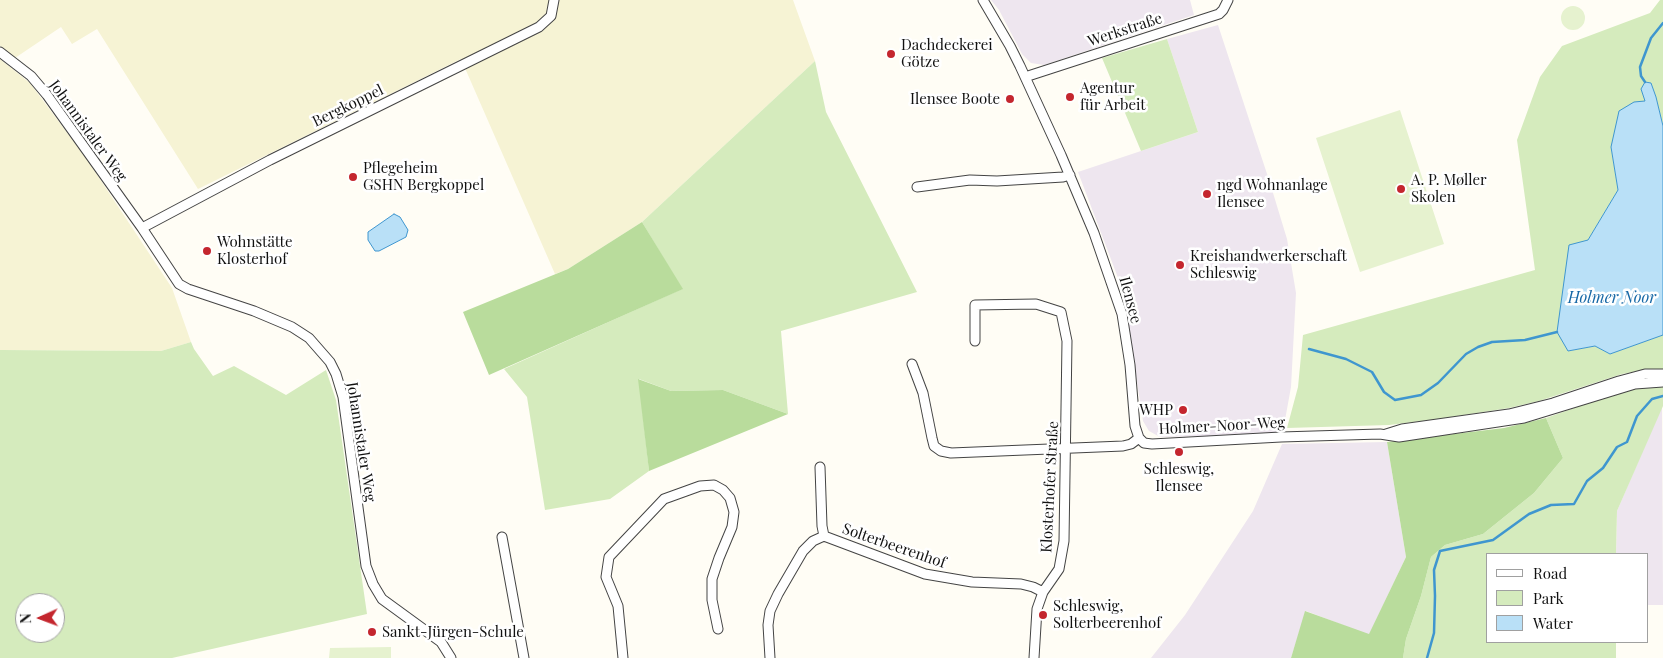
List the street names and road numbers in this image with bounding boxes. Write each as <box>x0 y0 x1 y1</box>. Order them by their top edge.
street label: Werkstraße <box>1085 10 1165 50</box>
street label: Johannistaler Weg <box>45 77 131 185</box>
street label: Bergkoppel <box>310 81 386 131</box>
street label: Ilensee <box>1115 275 1145 325</box>
street label: Johannistaler Weg <box>343 381 379 503</box>
street label: Holmer-Noor-Weg <box>1158 414 1286 438</box>
street label: Klosterhofer Straße <box>1038 421 1062 553</box>
street label: Solterbeerenhof <box>840 520 948 572</box>

